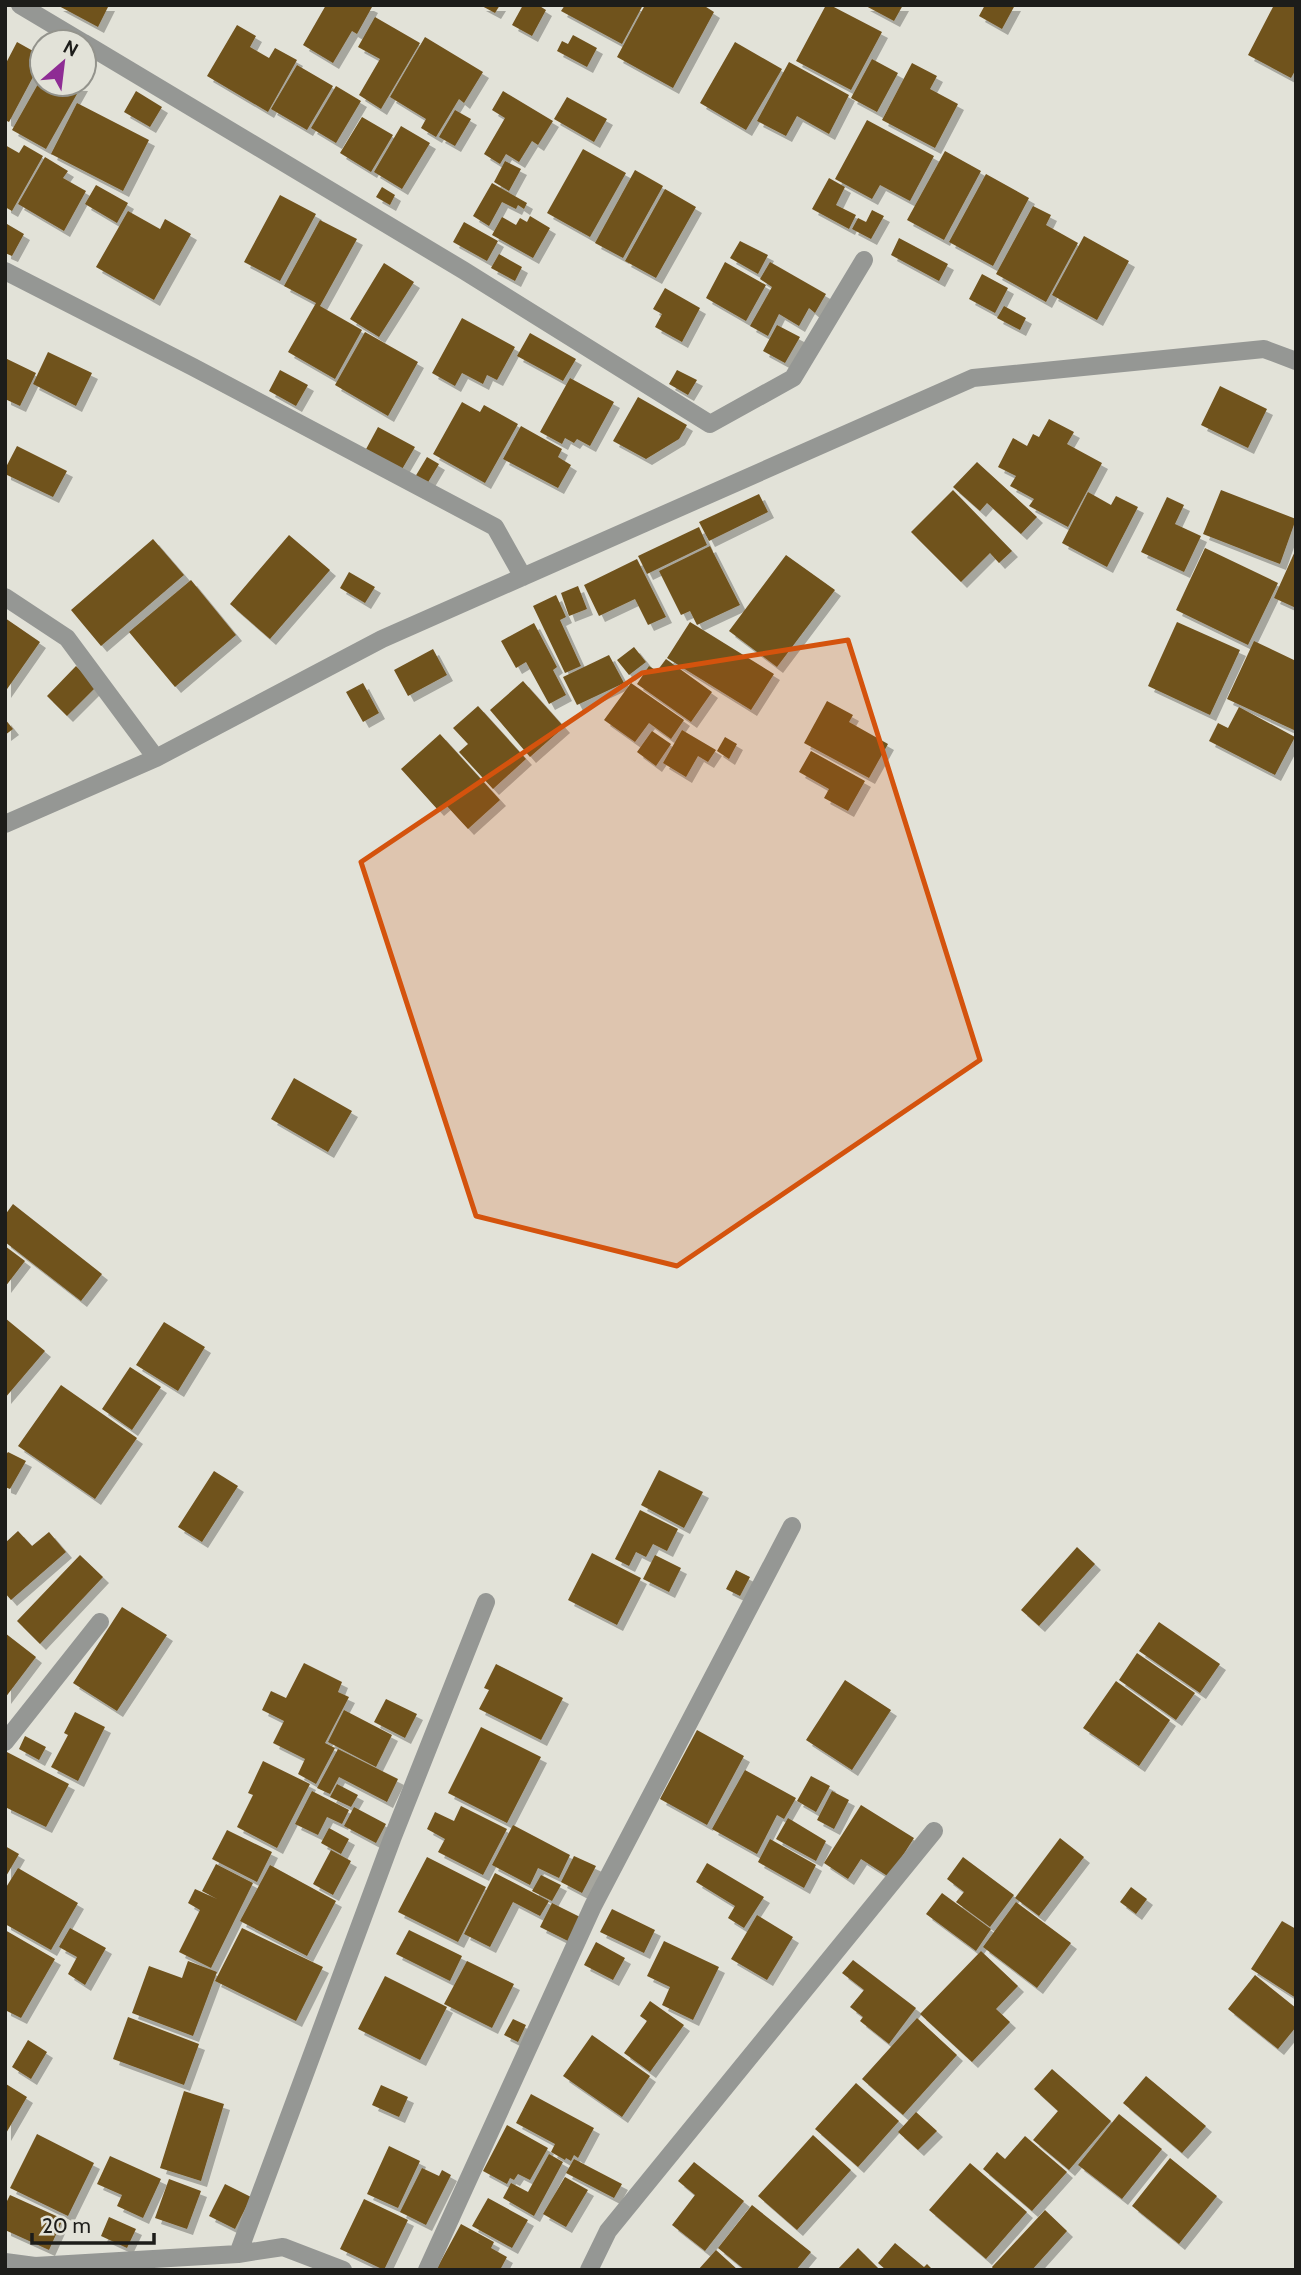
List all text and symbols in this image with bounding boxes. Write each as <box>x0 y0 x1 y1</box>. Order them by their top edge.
north arrow <box>28 28 98 98</box>
text: N <box>59 35 82 62</box>
scale bar <box>32 2202 154 2246</box>
text: 20 m <box>42 2213 91 2238</box>

